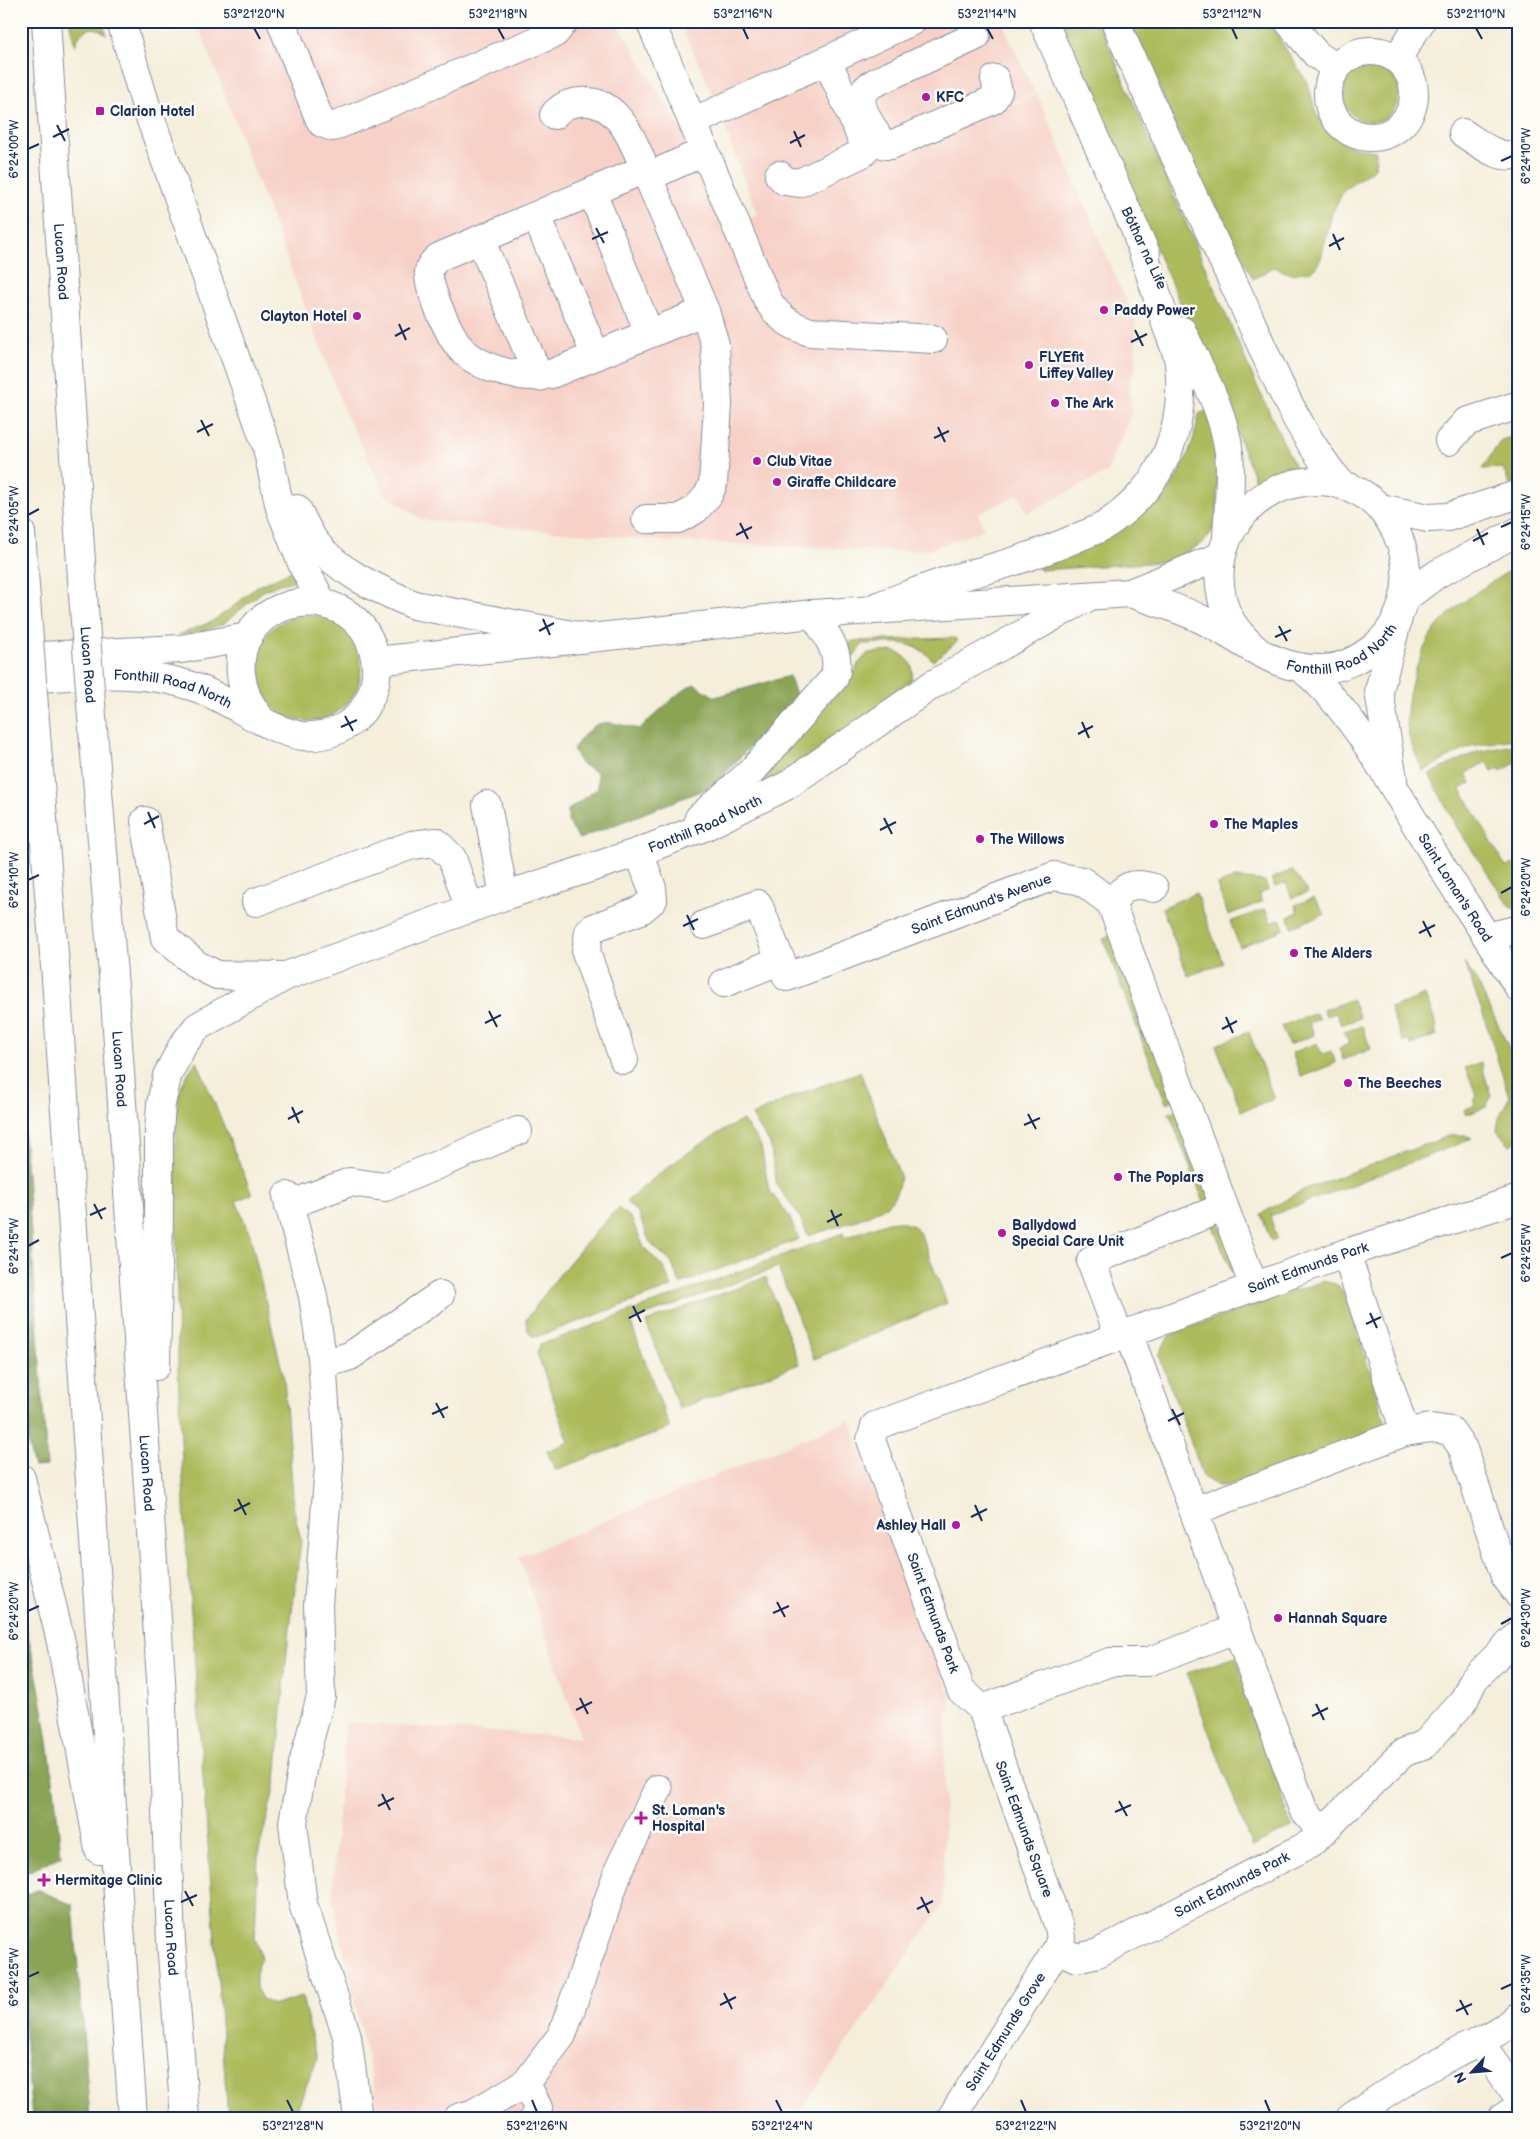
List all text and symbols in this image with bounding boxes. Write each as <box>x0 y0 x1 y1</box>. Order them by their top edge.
text: 53°21'20"N <box>223 7 285 22</box>
text: 53°21'18"N <box>469 7 527 22</box>
text: 53°21'16"N <box>713 7 773 22</box>
text: 53°21'14"N <box>957 7 1017 22</box>
text: 53°21'12"N <box>1202 7 1262 22</box>
text: 53°21'10"N <box>1447 7 1505 22</box>
place label: KFC <box>936 89 964 106</box>
marker: KFC <box>920 91 932 103</box>
place label: Clarion Hotel <box>110 103 194 120</box>
marker: Clarion Hotel <box>94 105 106 117</box>
text: 6°24'00"W <box>7 119 22 179</box>
text: 6°24'10"W <box>1519 128 1534 184</box>
street label: Bóthar na Life <box>1117 204 1171 292</box>
street label: Lucan Road <box>51 223 72 300</box>
place label: Paddy Power <box>1114 302 1195 319</box>
marker: Paddy Power <box>1098 304 1110 316</box>
place label: Clayton Hotel <box>260 308 347 325</box>
marker: Clayton Hotel <box>351 310 363 322</box>
place label: FLYEfit Liffey Valley <box>1039 349 1114 382</box>
marker: FLYEfit Liffey Valley <box>1023 359 1035 371</box>
place label: The Ark <box>1065 395 1114 412</box>
marker: The Ark <box>1049 397 1061 409</box>
place label: Club Vitae <box>767 453 832 470</box>
marker: Club Vitae <box>751 455 763 467</box>
place label: Giraffe Childcare <box>787 474 896 491</box>
marker: Giraffe Childcare <box>771 476 783 488</box>
text: 6°24'05"W <box>7 485 22 544</box>
text: 6°24'15"W <box>1519 494 1534 550</box>
street label: Fonthill Road North <box>1284 620 1400 678</box>
street label: Lucan Road <box>77 626 100 704</box>
street label: Fonthill Road North <box>113 666 235 712</box>
street label: Fonthill Road North <box>646 791 765 856</box>
place label: The Maples <box>1224 816 1298 833</box>
marker: The Maples <box>1208 818 1220 830</box>
street label: Saint Loman's Road <box>1415 830 1496 945</box>
place label: The Willows <box>990 831 1064 848</box>
marker: The Willows <box>974 833 986 845</box>
text: 6°24'10"W <box>7 852 22 908</box>
text: 6°24'20"W <box>1519 857 1534 917</box>
street label: Saint Edmund's Avenue <box>909 869 1053 938</box>
place label: The Alders <box>1304 945 1372 962</box>
marker: The Alders <box>1288 947 1300 959</box>
street label: Lucan Road <box>109 1030 131 1108</box>
place label: The Beeches <box>1358 1075 1442 1092</box>
marker: The Beeches <box>1342 1077 1354 1089</box>
place label: The Poplars <box>1128 1169 1204 1186</box>
marker: The Poplars <box>1112 1171 1124 1183</box>
place label: Ballydowd Special Care Unit <box>1012 1217 1124 1250</box>
text: 6°24'15"W <box>7 1218 22 1274</box>
text: 6°24'25"W <box>1519 1223 1534 1282</box>
marker: Ballydowd Special Care Unit <box>996 1227 1008 1239</box>
street label: Saint Edmunds Park <box>1245 1238 1371 1297</box>
street label: Lucan Road <box>136 1434 158 1512</box>
place label: Ashley Hall <box>876 1517 946 1534</box>
marker: Ashley Hall <box>950 1519 962 1531</box>
street label: Saint Edmunds Park <box>903 1550 963 1676</box>
text: 6°24'20"W <box>7 1581 22 1641</box>
text: 6°24'30"W <box>1519 1588 1534 1648</box>
place label: Hannah Square <box>1288 1610 1387 1627</box>
marker: Hannah Square <box>1272 1612 1284 1624</box>
street label: Saint Edmunds Square <box>991 1758 1057 1900</box>
place label: St. Loman's Hospital <box>652 1802 725 1835</box>
marker: St. Loman's Hospital <box>634 1811 648 1825</box>
street label: Saint Edmunds Park <box>1171 1848 1292 1921</box>
place label: Hermitage Clinic <box>55 1872 163 1889</box>
marker: Hermitage Clinic <box>37 1873 51 1887</box>
street label: Lucan Road <box>161 1899 182 1976</box>
text: 6°24'25"W <box>7 1947 22 2006</box>
text: 6°24'35"W <box>1519 1954 1534 2014</box>
street label: Saint Edmunds Grove <box>962 1969 1049 2094</box>
north arrow <box>1448 2046 1498 2096</box>
text: N <box>1451 2069 1471 2086</box>
text: 53°21'28"N <box>262 2119 324 2134</box>
text: 53°21'26"N <box>506 2119 568 2134</box>
text: 53°21'24"N <box>751 2119 813 2134</box>
text: 53°21'22"N <box>995 2119 1057 2134</box>
text: 53°21'20"N <box>1239 2119 1301 2134</box>

